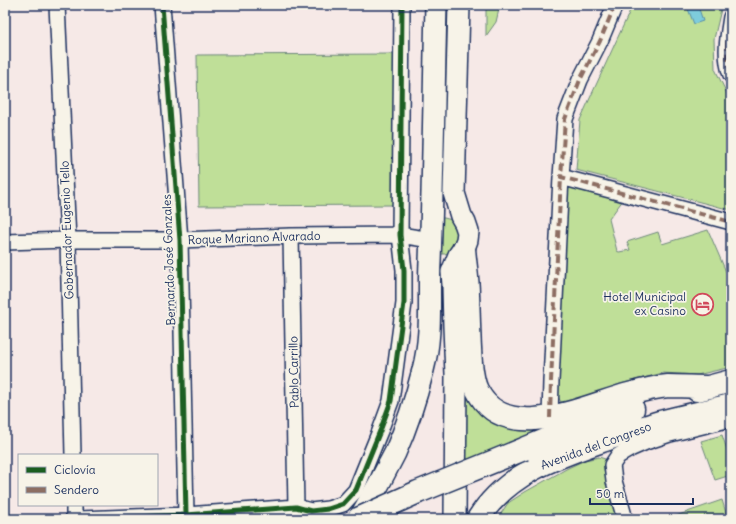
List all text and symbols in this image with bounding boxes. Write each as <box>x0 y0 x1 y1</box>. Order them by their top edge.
street label: Gobernador Eugenio Tello <box>57 160 76 300</box>
street label: Bernardo José Gonzales <box>159 194 178 326</box>
street label: Roque Mariano Alvarado <box>187 228 321 247</box>
place label: Hotel Municipal ex Casino <box>603 289 686 318</box>
hotel icon: Hotel Municipal ex Casino <box>689 291 715 317</box>
street label: Pablo Carrillo <box>285 336 302 408</box>
street label: Avenida del Congreso <box>538 418 653 473</box>
legend <box>18 454 158 506</box>
text: Ciclovía <box>54 462 96 477</box>
scale bar <box>590 480 693 506</box>
text: Sendero <box>54 482 99 497</box>
text: 50 m <box>596 486 625 501</box>

